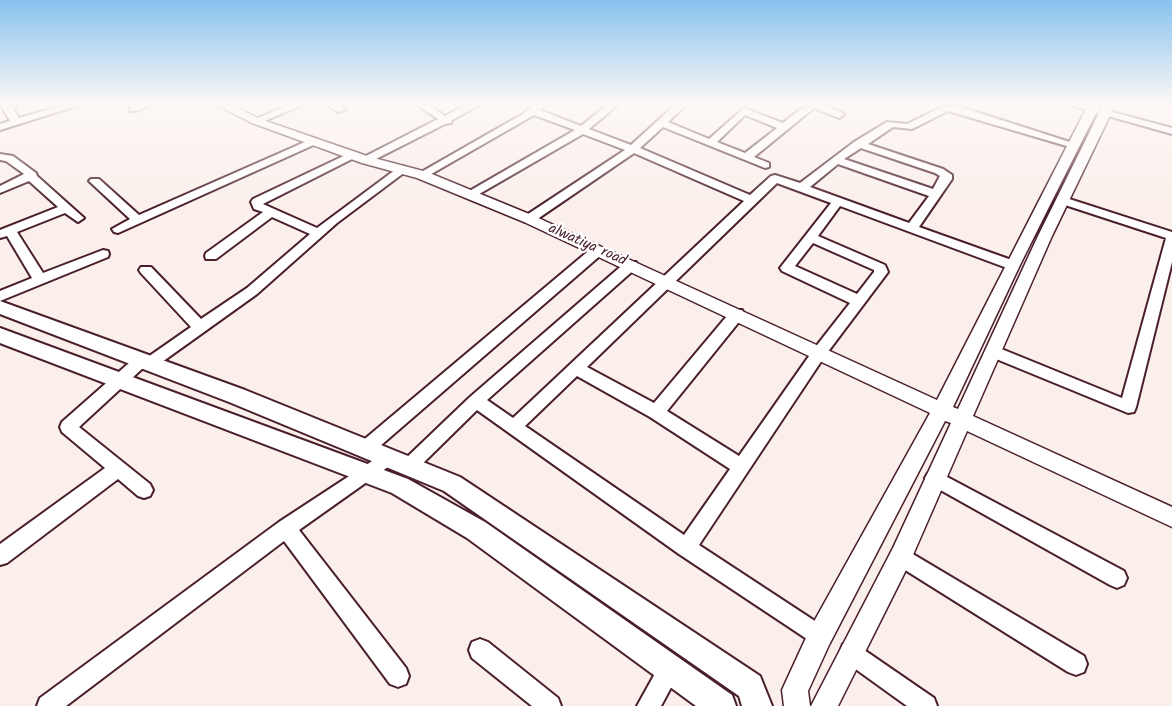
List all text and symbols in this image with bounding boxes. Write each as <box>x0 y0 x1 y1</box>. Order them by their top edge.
street label: alwatiya road <box>545 221 629 271</box>

